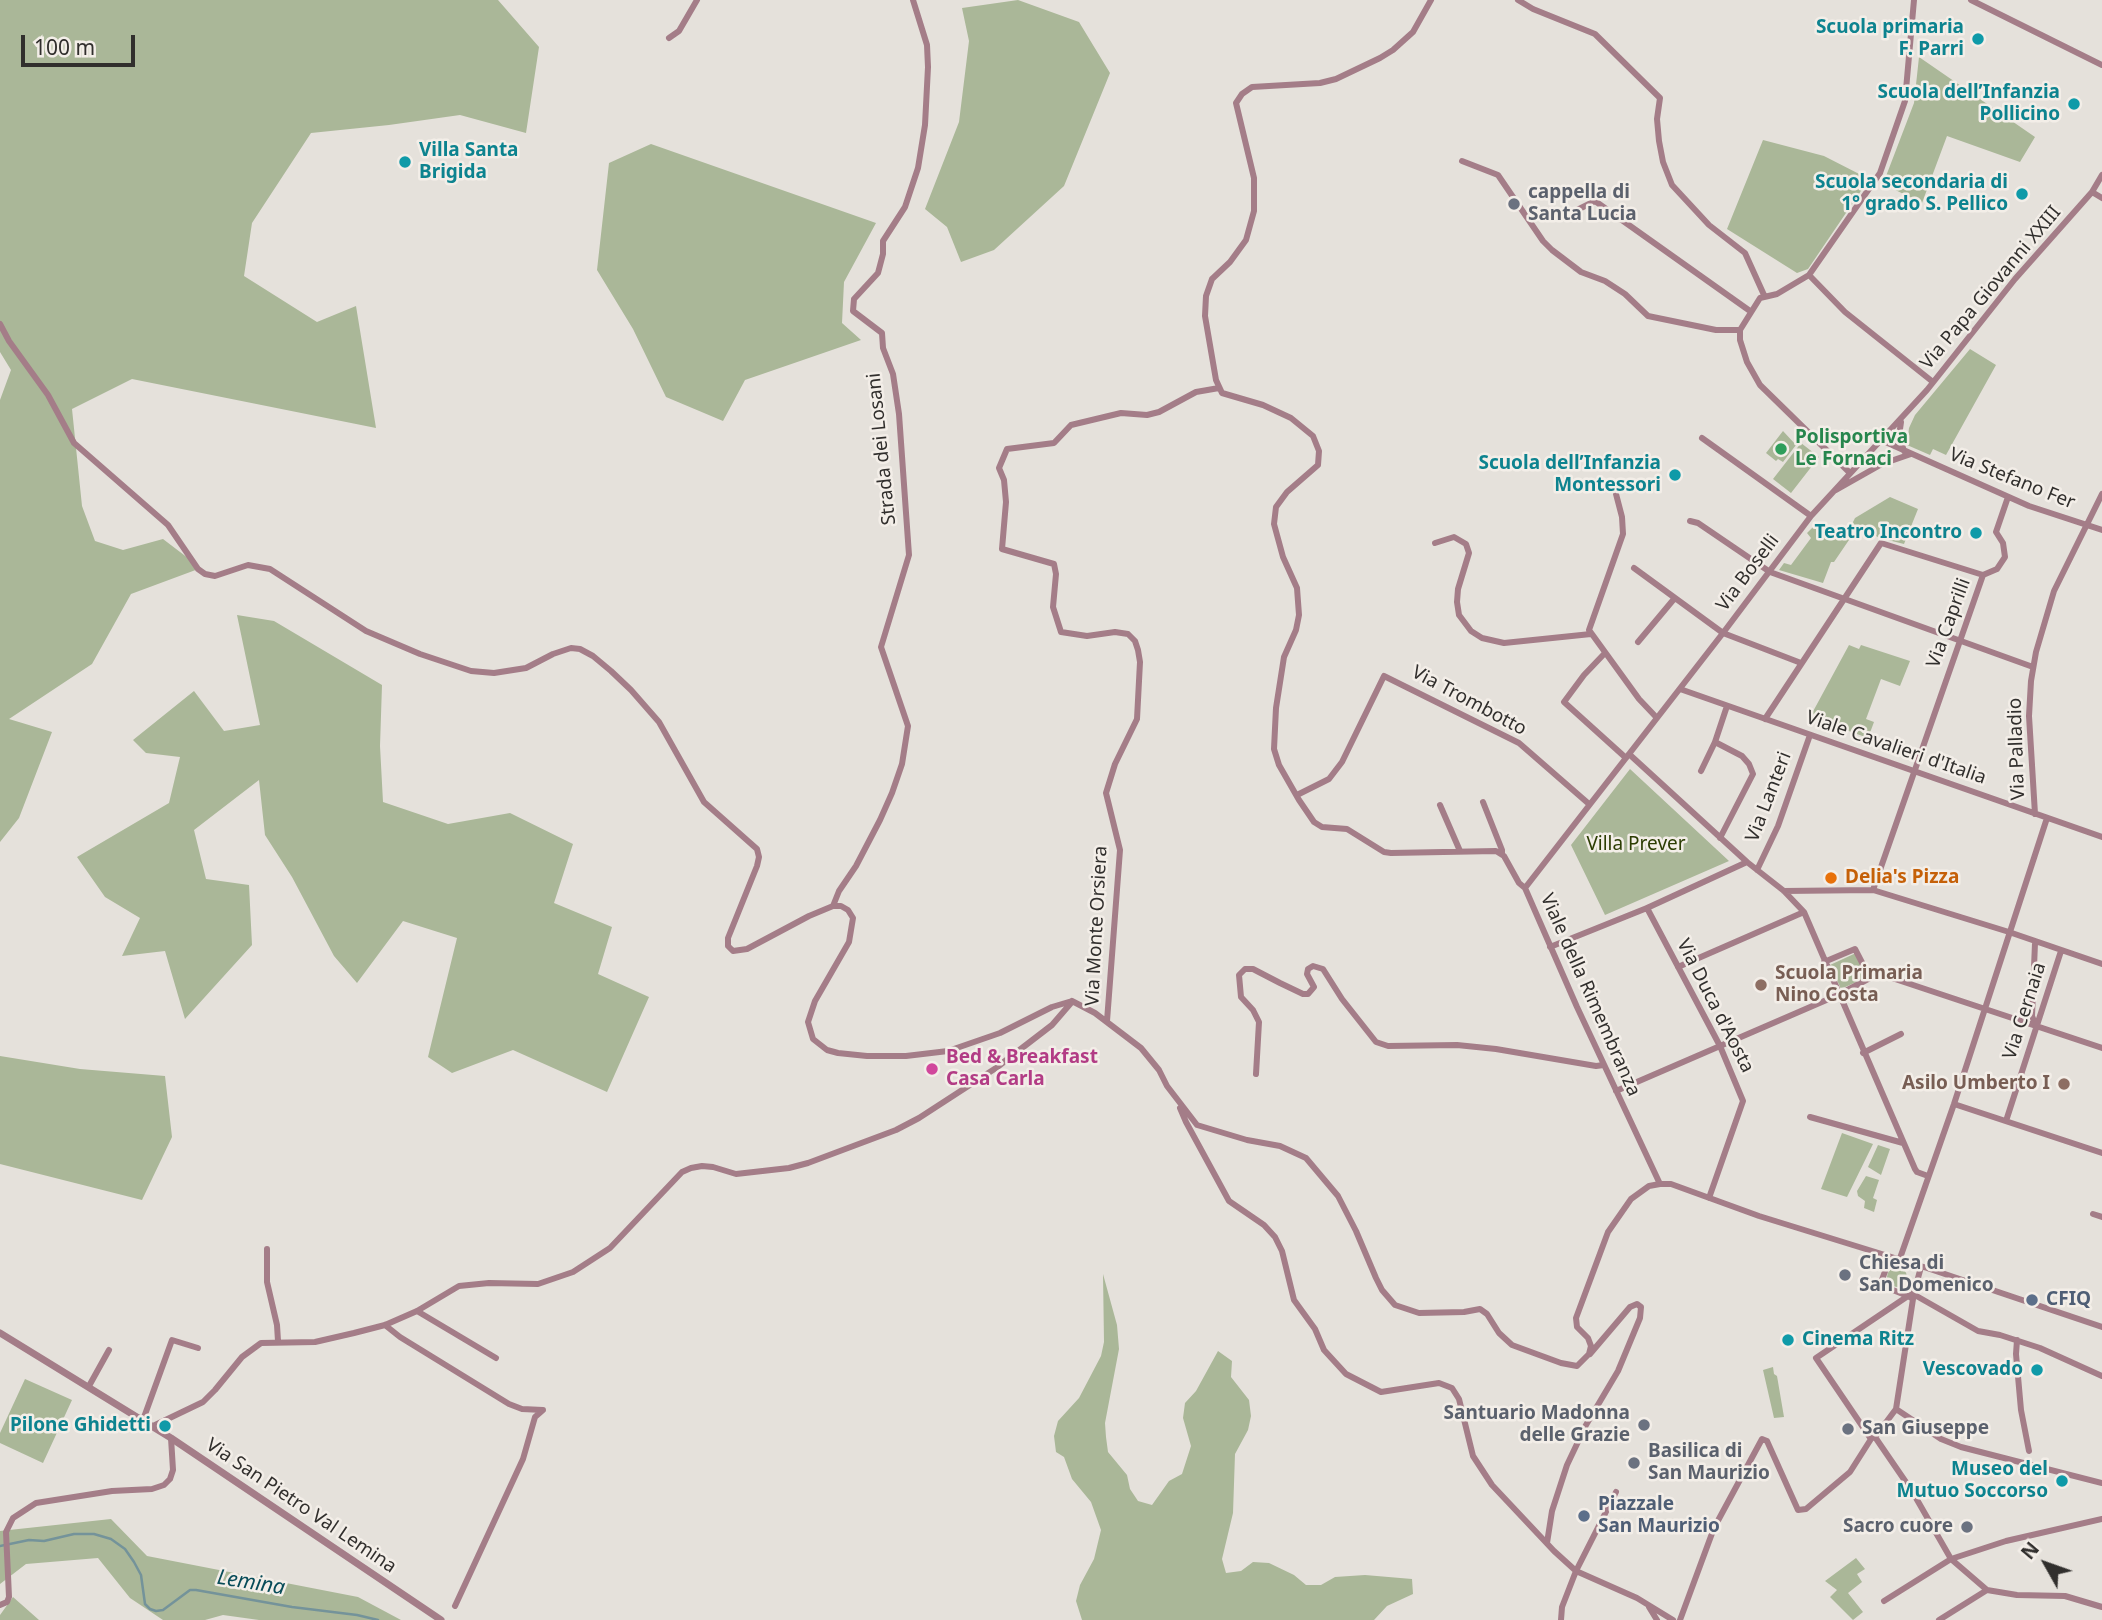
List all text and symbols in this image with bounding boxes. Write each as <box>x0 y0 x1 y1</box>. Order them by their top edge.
place label: Scuola primaria F. Parri <box>1816 17 1964 61</box>
scale bar <box>24 21 138 65</box>
marker: Scuola primaria F. Parri <box>1970 31 1986 47</box>
text: 100 m <box>34 33 95 61</box>
place label: Scuola dell’Infanzia Pollicino <box>1877 82 2060 126</box>
marker: Scuola dell’Infanzia Pollicino <box>2066 96 2082 112</box>
place label: Villa Santa Brigida <box>419 140 519 184</box>
marker: Villa Santa Brigida <box>397 154 413 170</box>
place label: Scuola secondaria di 1° grado S. Pellico <box>1815 172 2008 216</box>
place label: cappella di Santa Lucia <box>1528 182 1637 226</box>
marker: Scuola secondaria di 1° grado S. Pellico <box>2014 186 2030 202</box>
marker: cappella di Santa Lucia <box>1506 196 1522 212</box>
street label: Via Papa Giovanni XXIII <box>1916 202 2066 374</box>
street label: Strada dei Losani <box>863 372 901 526</box>
place label: Polisportiva Le Fornaci <box>1795 427 1908 471</box>
marker: Polisportiva Le Fornaci <box>1773 441 1789 457</box>
street label: Via Stefano Fer <box>1946 443 2078 515</box>
place label: Scuola dell’Infanzia Montessori <box>1478 453 1661 497</box>
marker: Scuola dell’Infanzia Montessori <box>1667 467 1683 483</box>
place label: Teatro Incontro <box>1814 522 1962 544</box>
marker: Teatro Incontro <box>1968 525 1984 541</box>
street label: Via Boselli <box>1712 530 1784 616</box>
street label: Via Caprilli <box>1922 575 1976 671</box>
street label: Via Trombotto <box>1408 661 1530 741</box>
street label: Via Palladio <box>2004 697 2030 801</box>
street label: Viale Cavalieri d'Italia <box>1803 706 1989 790</box>
street label: Via Lanteri <box>1741 749 1797 845</box>
park label: Villa Prever <box>1586 834 1686 856</box>
street label: Via Monte Orsiera <box>1081 845 1113 1007</box>
place label: Delia's Pizza <box>1845 867 1959 889</box>
marker: Delia's Pizza <box>1823 870 1839 886</box>
street label: Viale della Rimembranza <box>1535 890 1645 1100</box>
street label: Via Duca d'Aosta <box>1671 935 1759 1077</box>
street label: Via Cernaia <box>1999 960 2051 1062</box>
place label: Scuola Primaria Nino Costa <box>1775 963 1923 1007</box>
marker: Scuola Primaria Nino Costa <box>1753 977 1769 993</box>
place label: Bed & Breakfast Casa Carla <box>946 1047 1098 1091</box>
marker: Bed & Breakfast Casa Carla <box>924 1061 940 1077</box>
place label: Asilo Umberto I <box>1902 1073 2050 1095</box>
marker: Asilo Umberto I <box>2056 1076 2072 1092</box>
place label: Chiesa di San Domenico <box>1859 1253 1994 1297</box>
marker: Chiesa di San Domenico <box>1837 1267 1853 1283</box>
place label: CFIQ <box>2046 1289 2091 1311</box>
marker: CFIQ <box>2024 1292 2040 1308</box>
place label: Cinema Ritz <box>1802 1329 1914 1351</box>
marker: Cinema Ritz <box>1780 1332 1796 1348</box>
place label: Vescovado <box>1923 1359 2023 1381</box>
marker: Vescovado <box>2029 1362 2045 1378</box>
place label: Santuario Madonna delle Grazie <box>1444 1403 1630 1447</box>
place label: Pilone Ghidetti <box>10 1415 151 1437</box>
marker: Santuario Madonna delle Grazie <box>1636 1417 1652 1433</box>
marker: Pilone Ghidetti <box>157 1418 173 1434</box>
place label: San Giuseppe <box>1862 1418 1989 1440</box>
marker: San Giuseppe <box>1840 1421 1856 1437</box>
street label: Via San Pietro Val Lemina <box>201 1434 401 1578</box>
place label: Basilica di San Maurizio <box>1648 1441 1770 1485</box>
marker: Basilica di San Maurizio <box>1626 1455 1642 1471</box>
place label: Museo del Mutuo Soccorso <box>1897 1459 2048 1503</box>
marker: Museo del Mutuo Soccorso <box>2054 1473 2070 1489</box>
place label: Piazzale San Maurizio <box>1598 1494 1720 1538</box>
marker: Piazzale San Maurizio <box>1576 1508 1592 1524</box>
place label: Sacro cuore <box>1843 1516 1953 1538</box>
marker: Sacro cuore <box>1959 1519 1975 1535</box>
north arrow <box>2011 1529 2081 1599</box>
text: N <box>2015 1536 2045 1565</box>
water label: Lemina <box>215 1565 287 1601</box>

